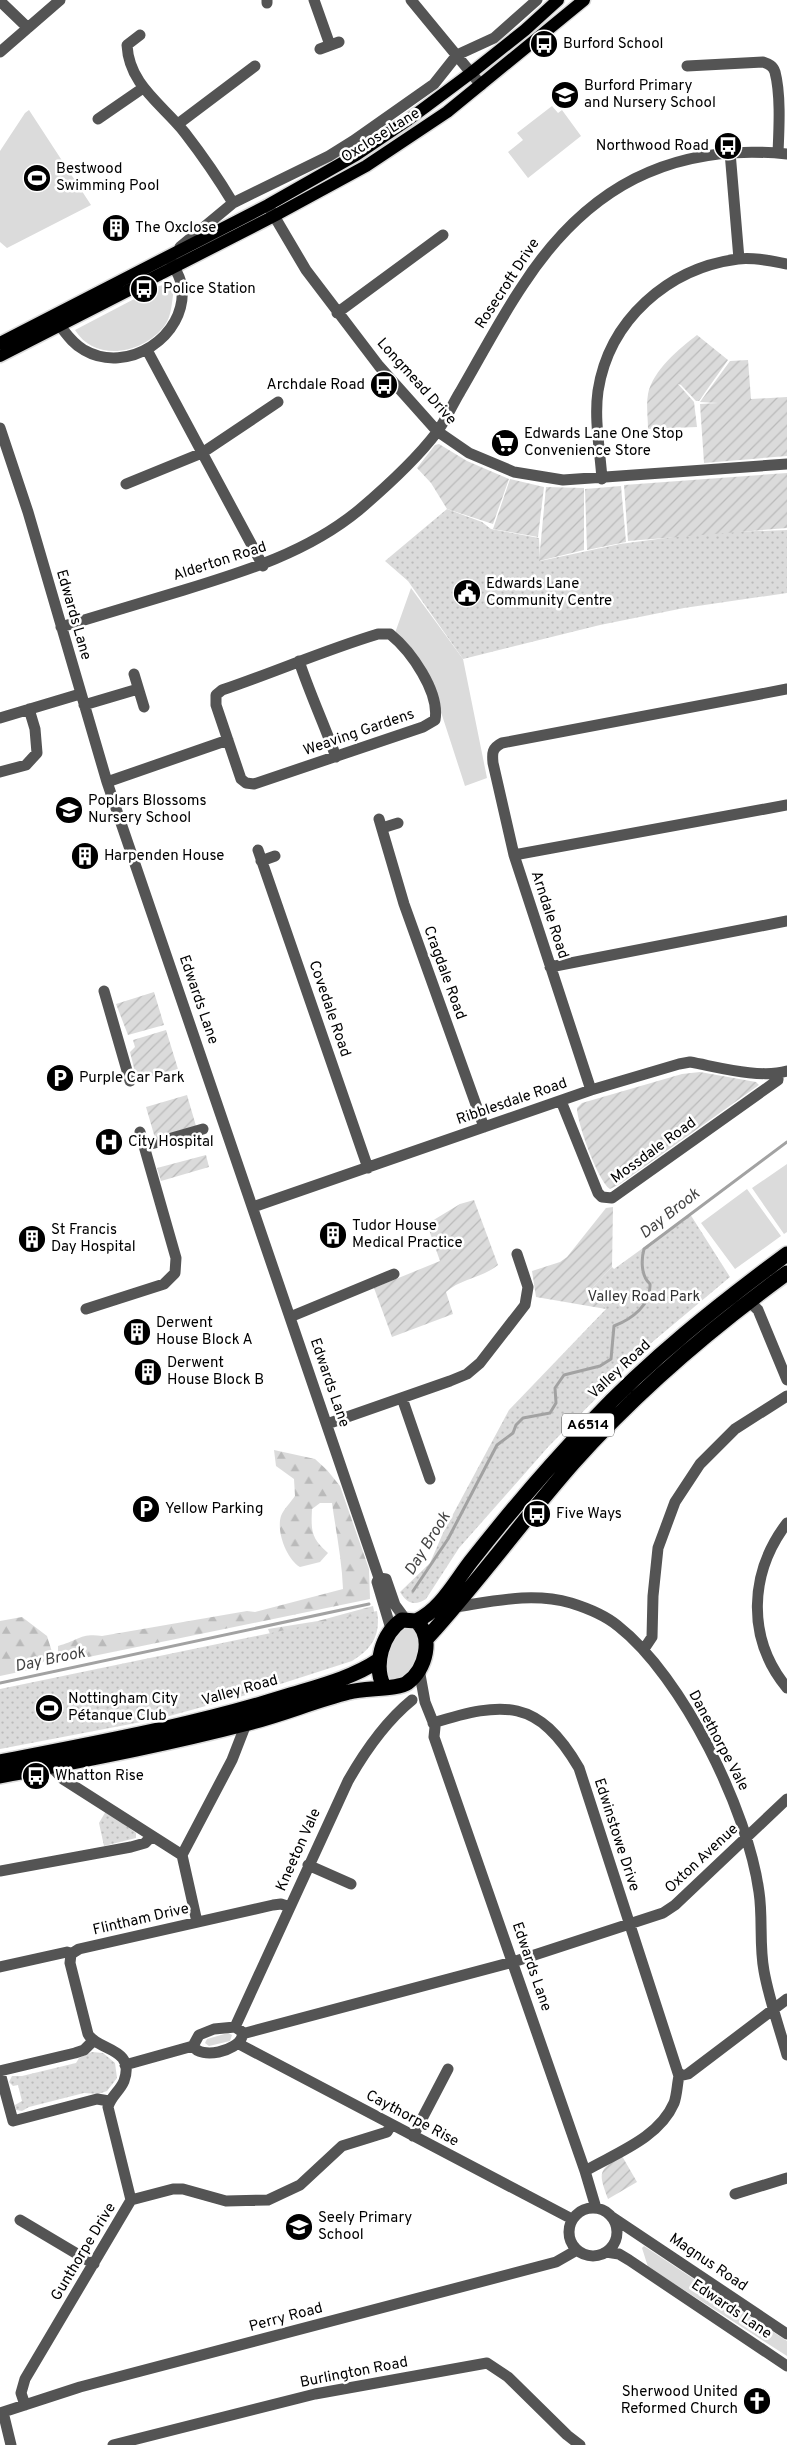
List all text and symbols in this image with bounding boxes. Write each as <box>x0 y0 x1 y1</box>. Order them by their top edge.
bus stop icon: Burford School <box>529 29 559 59</box>
place label: Burford School <box>563 35 663 54</box>
place label: Burford Primary and Nursery School <box>584 77 716 113</box>
school or university icon: Burford Primary and Nursery School <box>550 80 580 110</box>
street label: Oxclose Lane <box>338 104 424 168</box>
bus stop icon: Northwood Road <box>713 131 743 161</box>
place label: Northwood Road <box>596 137 709 156</box>
place label: Bestwood Swimming Pool <box>56 160 159 196</box>
sports icon: Bestwood Swimming Pool <box>22 163 52 193</box>
building icon: The Oxclose <box>101 213 131 243</box>
place label: The Oxclose <box>135 219 216 238</box>
street label: Rosecroft Drive <box>472 235 544 333</box>
bus stop icon: Police Station <box>129 274 159 304</box>
place label: Police Station <box>163 280 256 299</box>
street label: Longmead Drive <box>372 335 460 429</box>
bus stop icon: Archdale Road <box>369 370 399 400</box>
place label: Archdale Road <box>267 376 365 395</box>
place label: Edwards Lane One Stop Convenience Store <box>524 425 683 461</box>
supermarket icon: Edwards Lane One Stop Convenience Store <box>490 428 520 458</box>
street label: Alderton Road <box>171 538 269 586</box>
street label: Edwards Lane <box>51 568 95 662</box>
place label: Edwards Lane Community Centre <box>486 575 612 611</box>
public building icon: Edwards Lane Community Centre <box>452 578 482 608</box>
street label: Weaving Gardens <box>301 705 417 761</box>
place label: Poplars Blossoms Nursery School <box>88 792 206 828</box>
school or university icon: Poplars Blossoms Nursery School <box>54 795 84 825</box>
building icon: Harpenden House <box>70 841 100 871</box>
place label: Harpenden House <box>104 847 224 866</box>
street label: Arndale Road <box>526 869 572 961</box>
street label: Cragdale Road <box>418 924 470 1022</box>
street label: Edwards Lane <box>174 953 222 1047</box>
street label: Covedale Road <box>304 958 354 1060</box>
parking icon: Purple Car Park <box>45 1063 75 1093</box>
place label: Purple Car Park <box>79 1069 185 1088</box>
street label: Ribblesdale Road <box>454 1074 570 1130</box>
street label: Mossdale Road <box>608 1114 700 1188</box>
hospital icon: City Hospital <box>94 1127 124 1157</box>
place label: City Hospital <box>128 1133 214 1152</box>
water label: Day Brook <box>636 1184 705 1244</box>
place label: Tudor House Medical Practice <box>352 1217 463 1253</box>
building icon: Tudor House Medical Practice <box>318 1220 348 1250</box>
place label: St Francis Day Hospital <box>51 1221 136 1257</box>
building icon: St Francis Day Hospital <box>17 1224 47 1254</box>
park label: Valley Road Park <box>588 1288 700 1307</box>
place label: Derwent House Block A <box>156 1314 253 1350</box>
building icon: Derwent House Block A <box>122 1317 152 1347</box>
street label: Edwards Lane <box>305 1336 353 1430</box>
street label: Valley Road <box>585 1336 655 1404</box>
place label: Derwent House Block B <box>167 1354 264 1390</box>
building icon: Derwent House Block B <box>133 1357 163 1387</box>
road number: A6514 <box>562 1414 614 1436</box>
parking icon: Yellow Parking <box>131 1494 161 1524</box>
bus stop icon: Five Ways <box>522 1499 552 1529</box>
place label: Yellow Parking <box>165 1500 263 1519</box>
place label: Five Ways <box>556 1505 622 1524</box>
water label: Day Brook <box>401 1508 456 1579</box>
water label: Day Brook <box>13 1643 88 1677</box>
street label: Valley Road <box>200 1671 280 1711</box>
street label: Danethorpe Vale <box>684 1688 752 1794</box>
place label: Nottingham City Pétanque Club <box>68 1690 178 1726</box>
sports icon: Nottingham City Pétanque Club <box>34 1693 64 1723</box>
bus stop icon: Whatton Rise <box>21 1761 51 1791</box>
place label: Whatton Rise <box>55 1767 144 1786</box>
street label: Edwinstowe Drive <box>589 1776 643 1894</box>
street label: Kneeton Vale <box>272 1806 326 1894</box>
street label: Oxton Avenue <box>661 1820 743 1898</box>
street label: Flintham Drive <box>91 1900 191 1940</box>
street label: Edwards Lane <box>507 1920 555 2014</box>
street label: Caythorpe Rise <box>362 2086 462 2152</box>
street label: Gunthorpe Drive <box>47 2200 121 2304</box>
place label: Seely Primary School <box>318 2209 412 2245</box>
school or university icon: Seely Primary School <box>284 2212 314 2242</box>
street label: Magnus Road <box>665 2230 751 2296</box>
street label: Edwards Lane <box>687 2276 775 2344</box>
street label: Perry Road <box>247 2299 325 2337</box>
street label: Burlington Road <box>298 2353 410 2393</box>
place label: Sherwood United Reformed Church <box>621 2383 738 2419</box>
church icon: Sherwood United Reformed Church <box>742 2386 772 2416</box>

